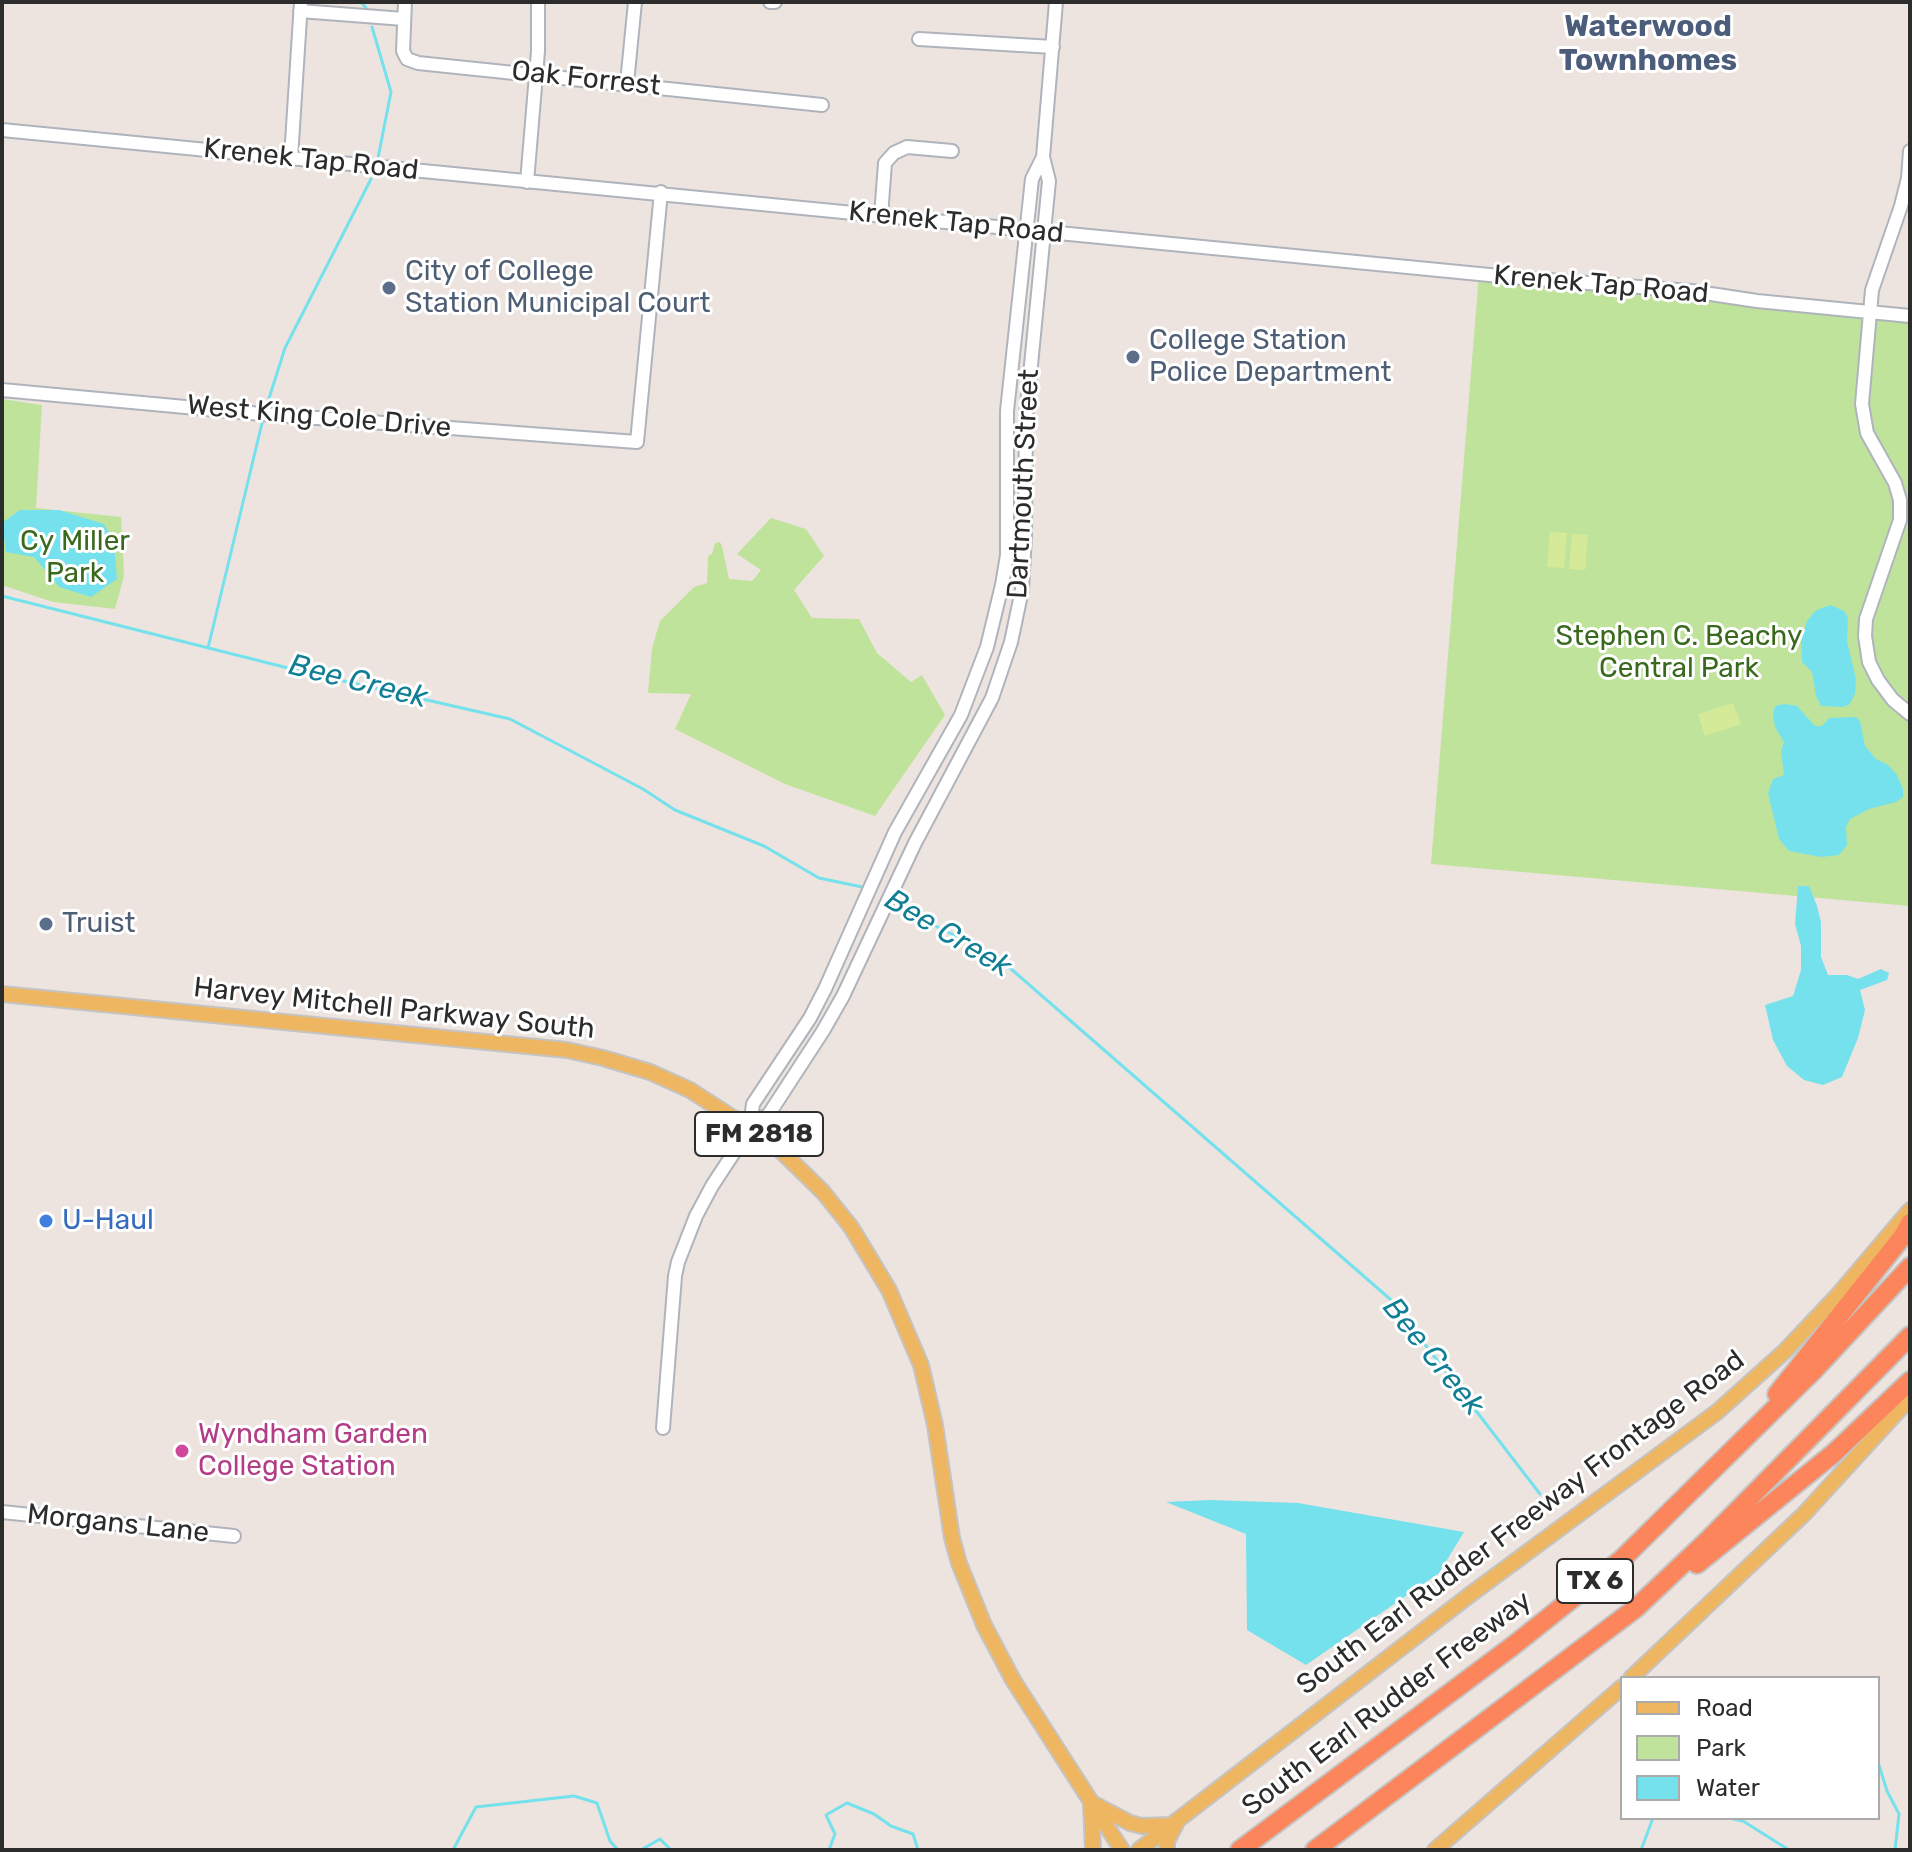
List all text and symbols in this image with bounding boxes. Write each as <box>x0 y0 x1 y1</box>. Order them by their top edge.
district label: Waterwood Townhomes <box>1559 9 1737 80</box>
street label: Oak Forrest <box>510 54 662 104</box>
street label: Krenek Tap Road <box>202 132 420 188</box>
street label: Krenek Tap Road <box>847 195 1065 251</box>
place label: City of College Station Municipal Court <box>405 255 710 321</box>
street label: Krenek Tap Road <box>1492 259 1710 311</box>
marker: City of College Station Municipal Court <box>380 279 398 297</box>
place label: College Station Police Department <box>1149 324 1391 390</box>
marker: College Station Police Department <box>1124 348 1142 366</box>
street label: Dartmouth Street <box>1001 368 1047 600</box>
street label: West King Cole Drive <box>185 389 453 445</box>
park label: Cy Miller Park <box>20 525 130 591</box>
park label: Stephen C. Beachy Central Park <box>1556 620 1802 686</box>
water label: Bee Creek <box>285 647 431 717</box>
water label: Bee Creek <box>878 882 1018 986</box>
place label: Truist <box>62 907 135 941</box>
marker: Truist <box>37 915 55 933</box>
street label: Harvey Mitchell Parkway South <box>192 971 596 1047</box>
road number: FM 2818 <box>695 1112 823 1156</box>
place label: U-Haul <box>62 1204 154 1238</box>
marker: U-Haul <box>37 1212 55 1230</box>
water label: Bee Creek <box>1375 1291 1491 1423</box>
street label: South Earl Rudder Freeway Frontage Road <box>1291 1344 1751 1702</box>
place label: Wyndham Garden College Station <box>198 1418 428 1484</box>
marker: Wyndham Garden College Station <box>173 1442 191 1460</box>
street label: Morgans Lane <box>25 1498 211 1550</box>
road number: TX 6 <box>1557 1559 1633 1603</box>
street label: South Earl Rudder Freeway <box>1236 1584 1538 1824</box>
legend <box>1620 1676 1880 1820</box>
text: Road <box>1696 1694 1753 1722</box>
text: Park <box>1696 1734 1746 1762</box>
text: Water <box>1696 1774 1760 1802</box>

